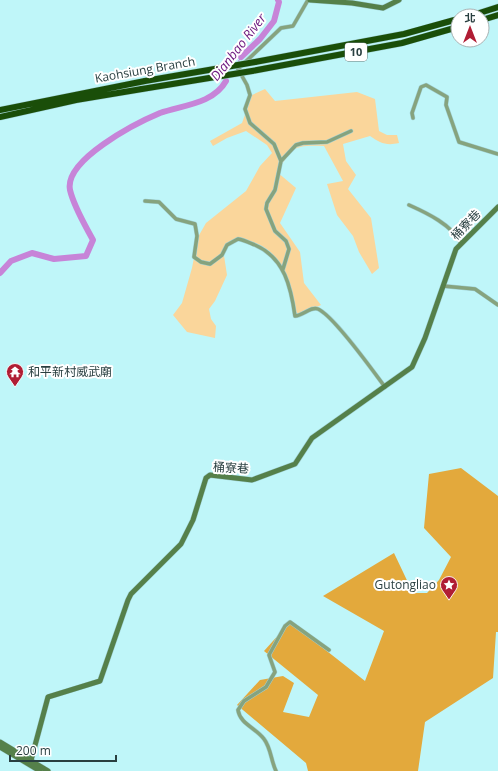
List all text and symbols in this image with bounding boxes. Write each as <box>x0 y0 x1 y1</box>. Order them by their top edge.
north arrow <box>450 8 490 48</box>
water label: Dianbao River <box>206 9 270 84</box>
text: 北 <box>465 10 476 25</box>
road number: 10 <box>345 43 367 61</box>
street label: Kaohsiung Branch <box>93 52 196 87</box>
street label: 桶寮巷 <box>447 206 484 244</box>
temple icon: 和平新村威武廟 <box>5 362 25 387</box>
place label: 和平新村威武廟 <box>28 363 112 380</box>
street label: 桶寮巷 <box>213 458 249 477</box>
place icon: Gutongliao <box>439 575 459 600</box>
place label: Gutongliao <box>375 576 436 593</box>
scale bar <box>10 737 116 763</box>
text: 200 m <box>16 742 51 759</box>

